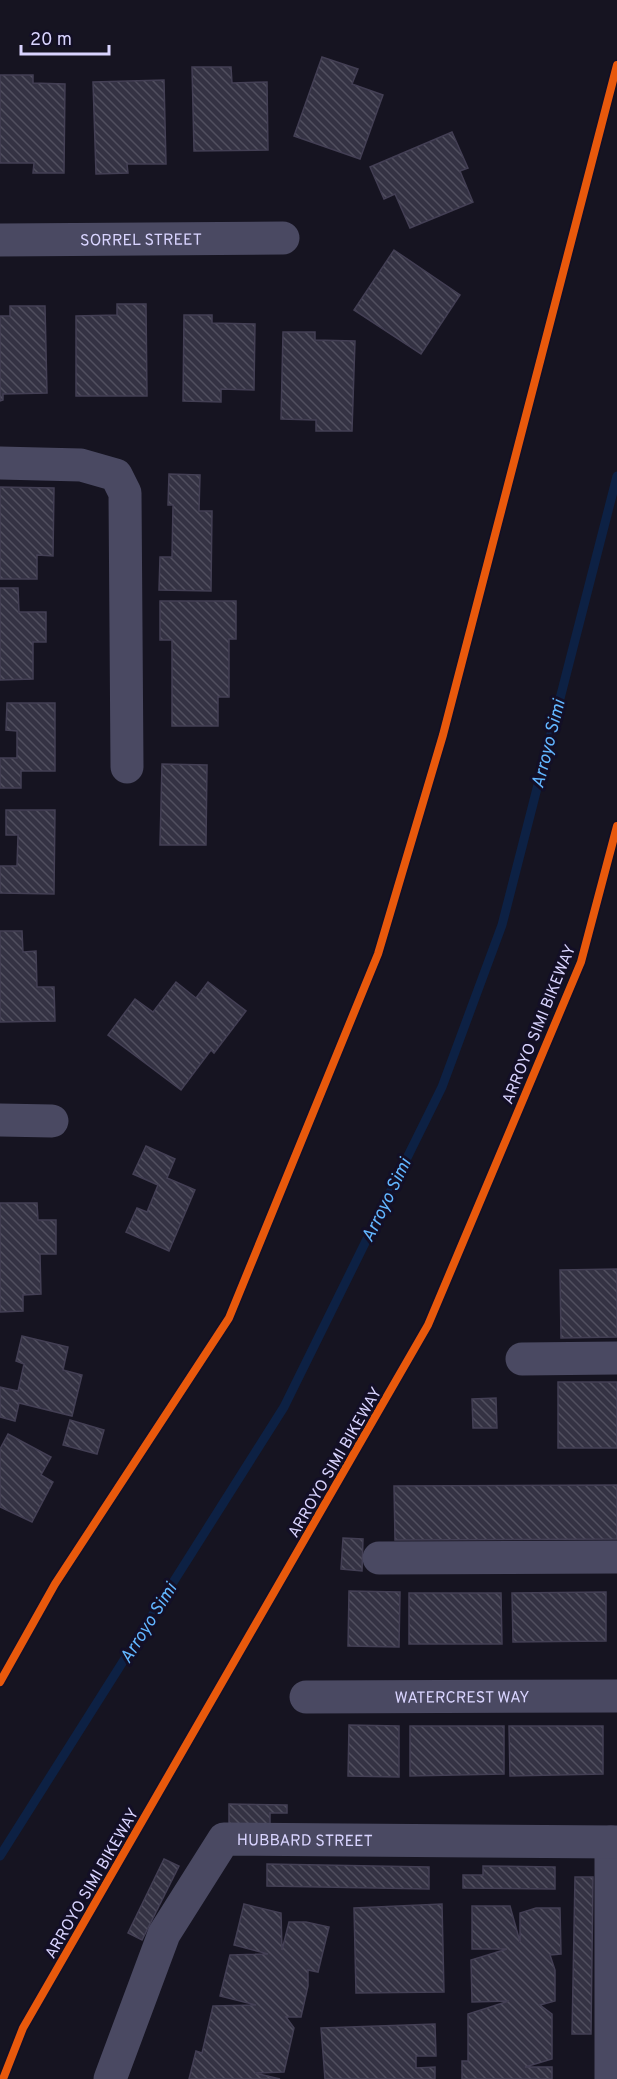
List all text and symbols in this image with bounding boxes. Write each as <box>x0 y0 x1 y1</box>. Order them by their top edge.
scale bar <box>21 18 110 56</box>
text: 20 m <box>30 29 72 52</box>
street label: SORREL STREET <box>80 231 202 251</box>
water label: Arroyo Simi <box>527 696 572 791</box>
street label: ARROYO SIMI BIKEWAY <box>499 942 581 1108</box>
water label: Arroyo Simi <box>357 1154 418 1246</box>
street label: ARROYO SIMI BIKEWAY <box>284 1384 387 1542</box>
water label: Arroyo Simi <box>116 1578 184 1668</box>
street label: WATERCREST WAY <box>394 1688 530 1709</box>
street label: ARROYO SIMI BIKEWAY <box>41 1805 144 1963</box>
street label: HUBBARD STREET <box>237 1831 373 1852</box>

